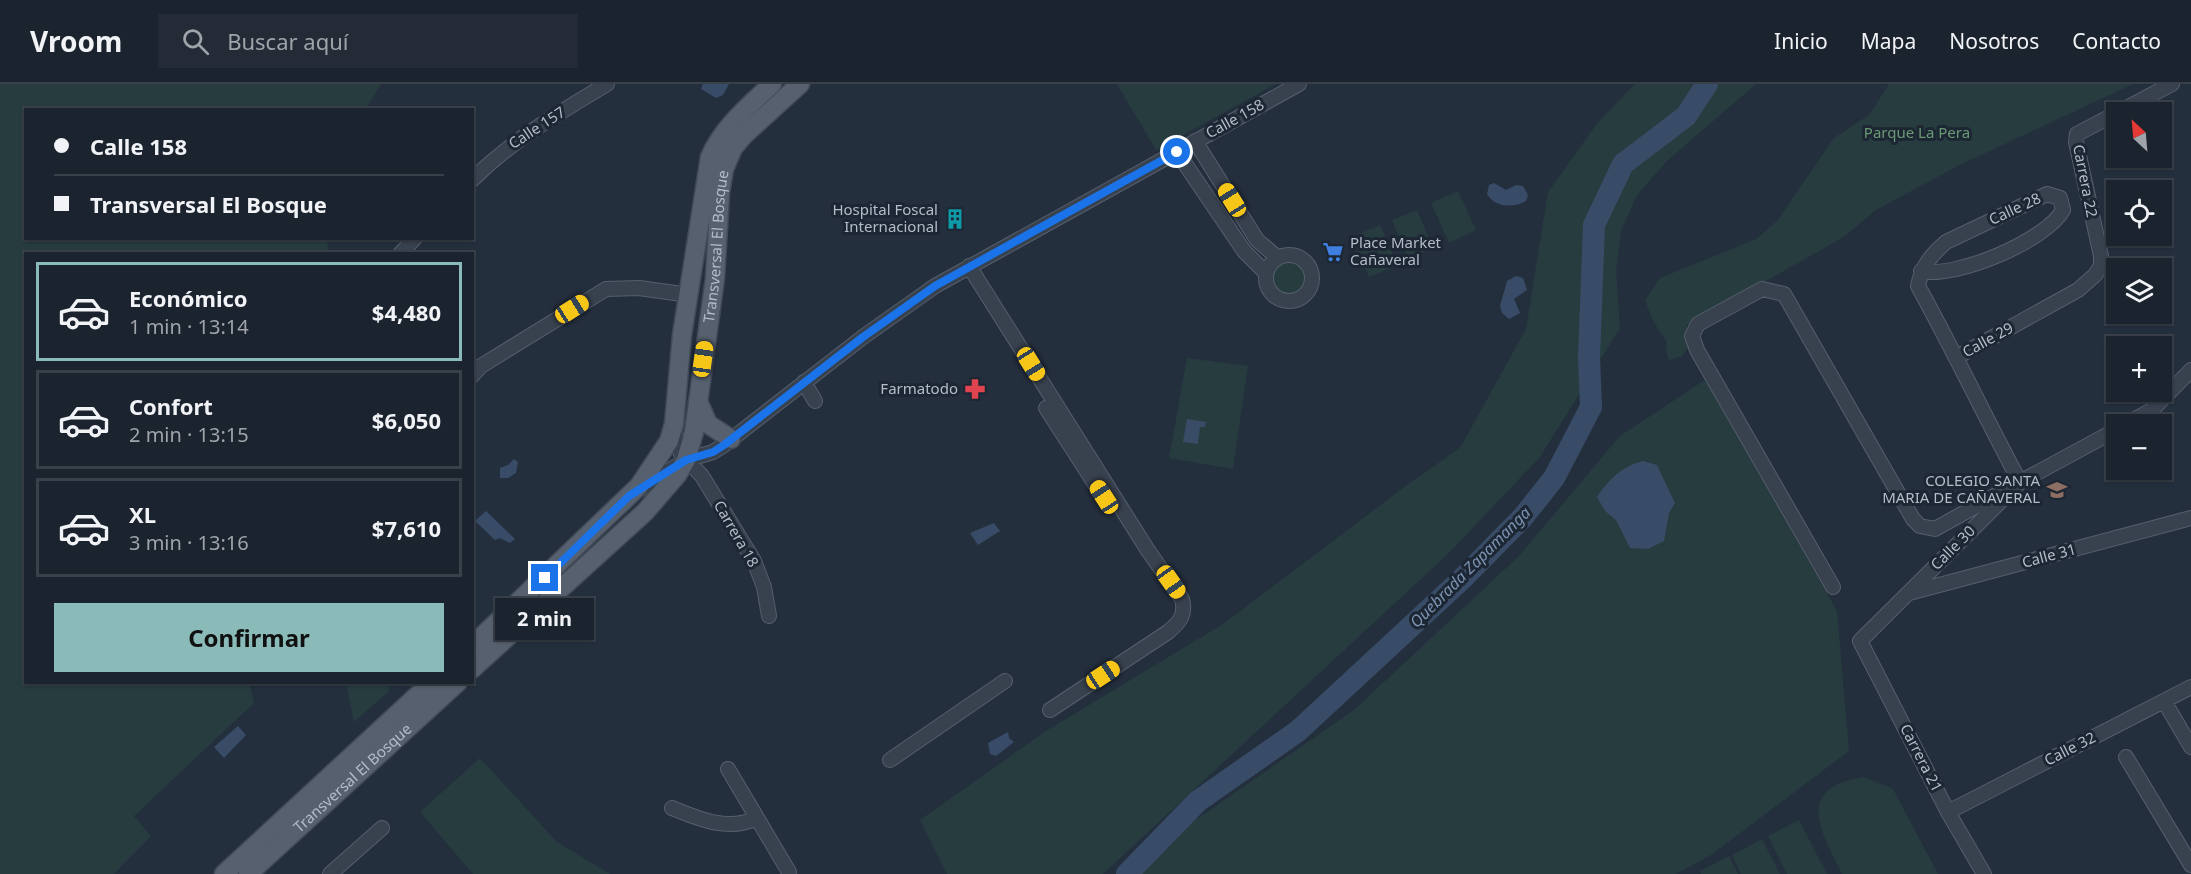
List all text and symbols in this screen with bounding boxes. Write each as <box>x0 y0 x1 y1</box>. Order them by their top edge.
search box <box>158 14 578 68</box>
text: Vroom <box>30 22 122 60</box>
icon: search <box>179 25 212 58</box>
text: Buscar aquí <box>227 26 348 56</box>
text: Inicio <box>1774 27 1828 55</box>
text: Mapa <box>1861 27 1916 55</box>
text: Nosotros <box>1949 27 2039 55</box>
text: Contacto <box>2072 27 2161 55</box>
street label: Calle 158 <box>1202 94 1267 142</box>
street label: Calle 157 <box>504 101 569 153</box>
north arrow <box>2106 102 2172 168</box>
map controls <box>2106 102 2172 480</box>
park label: Parque La Pera <box>1864 122 1970 142</box>
text: Calle 158 <box>90 131 187 161</box>
route start <box>1163 138 1190 165</box>
street label: Carrera 22 <box>2069 143 2103 219</box>
street label: Transversal El Bosque <box>698 169 733 324</box>
car <box>1215 180 1249 220</box>
button: locate <box>2106 180 2172 246</box>
street label: Calle 28 <box>1985 187 2044 229</box>
text: Transversal El Bosque <box>90 189 327 219</box>
place label: Hospital Foscal Internacional <box>832 199 938 236</box>
building icon: Hospital Foscal Internacional <box>943 207 967 231</box>
place label: Place Market Cañaveral <box>1350 232 1442 269</box>
supermarket icon: Place Market Cañaveral <box>1321 240 1345 264</box>
button: layers <box>2106 258 2172 324</box>
text: Económico <box>129 283 248 313</box>
icon: car <box>57 285 111 339</box>
car <box>552 292 592 326</box>
text: $4,480 <box>372 297 441 327</box>
text: 1 min · 13:14 <box>129 313 249 340</box>
street label: Calle 29 <box>1959 317 2016 361</box>
button: + <box>2106 336 2172 402</box>
car <box>692 340 714 378</box>
car <box>1014 344 1048 384</box>
pharmacy icon: Farmatodo <box>963 377 987 401</box>
place label: Farmatodo <box>880 378 958 398</box>
text: Confort <box>129 391 213 421</box>
icon: car <box>57 393 111 447</box>
text: $6,050 <box>372 405 441 435</box>
button: − <box>2106 414 2172 480</box>
text: 2 min · 13:15 <box>129 421 249 448</box>
place label: COLEGIO SANTA MARIA DE CAÑAVERAL <box>1882 470 2040 507</box>
car <box>1087 477 1121 517</box>
school or university icon: COLEGIO SANTA MARIA DE CAÑAVERAL <box>2045 478 2069 502</box>
street label: Carrera 18 <box>710 497 764 570</box>
text: XL <box>129 499 156 529</box>
icon: car <box>57 501 111 555</box>
water label: Quebrada Zapamanga <box>1405 502 1535 632</box>
text: $7,610 <box>372 513 441 543</box>
street label: Calle 30 <box>1926 521 1979 574</box>
text: 3 min · 13:16 <box>129 529 249 556</box>
street label: Calle 31 <box>2020 538 2078 572</box>
car <box>1153 562 1189 602</box>
route end <box>531 564 558 591</box>
callout: 2 min <box>496 599 594 641</box>
button: Confirmar <box>54 603 444 672</box>
text: 2 min <box>517 605 572 632</box>
car <box>1083 658 1123 692</box>
street label: Transversal El Bosque <box>289 718 415 837</box>
street label: Carrera 21 <box>1896 720 1948 795</box>
street label: Calle 32 <box>2040 727 2099 770</box>

